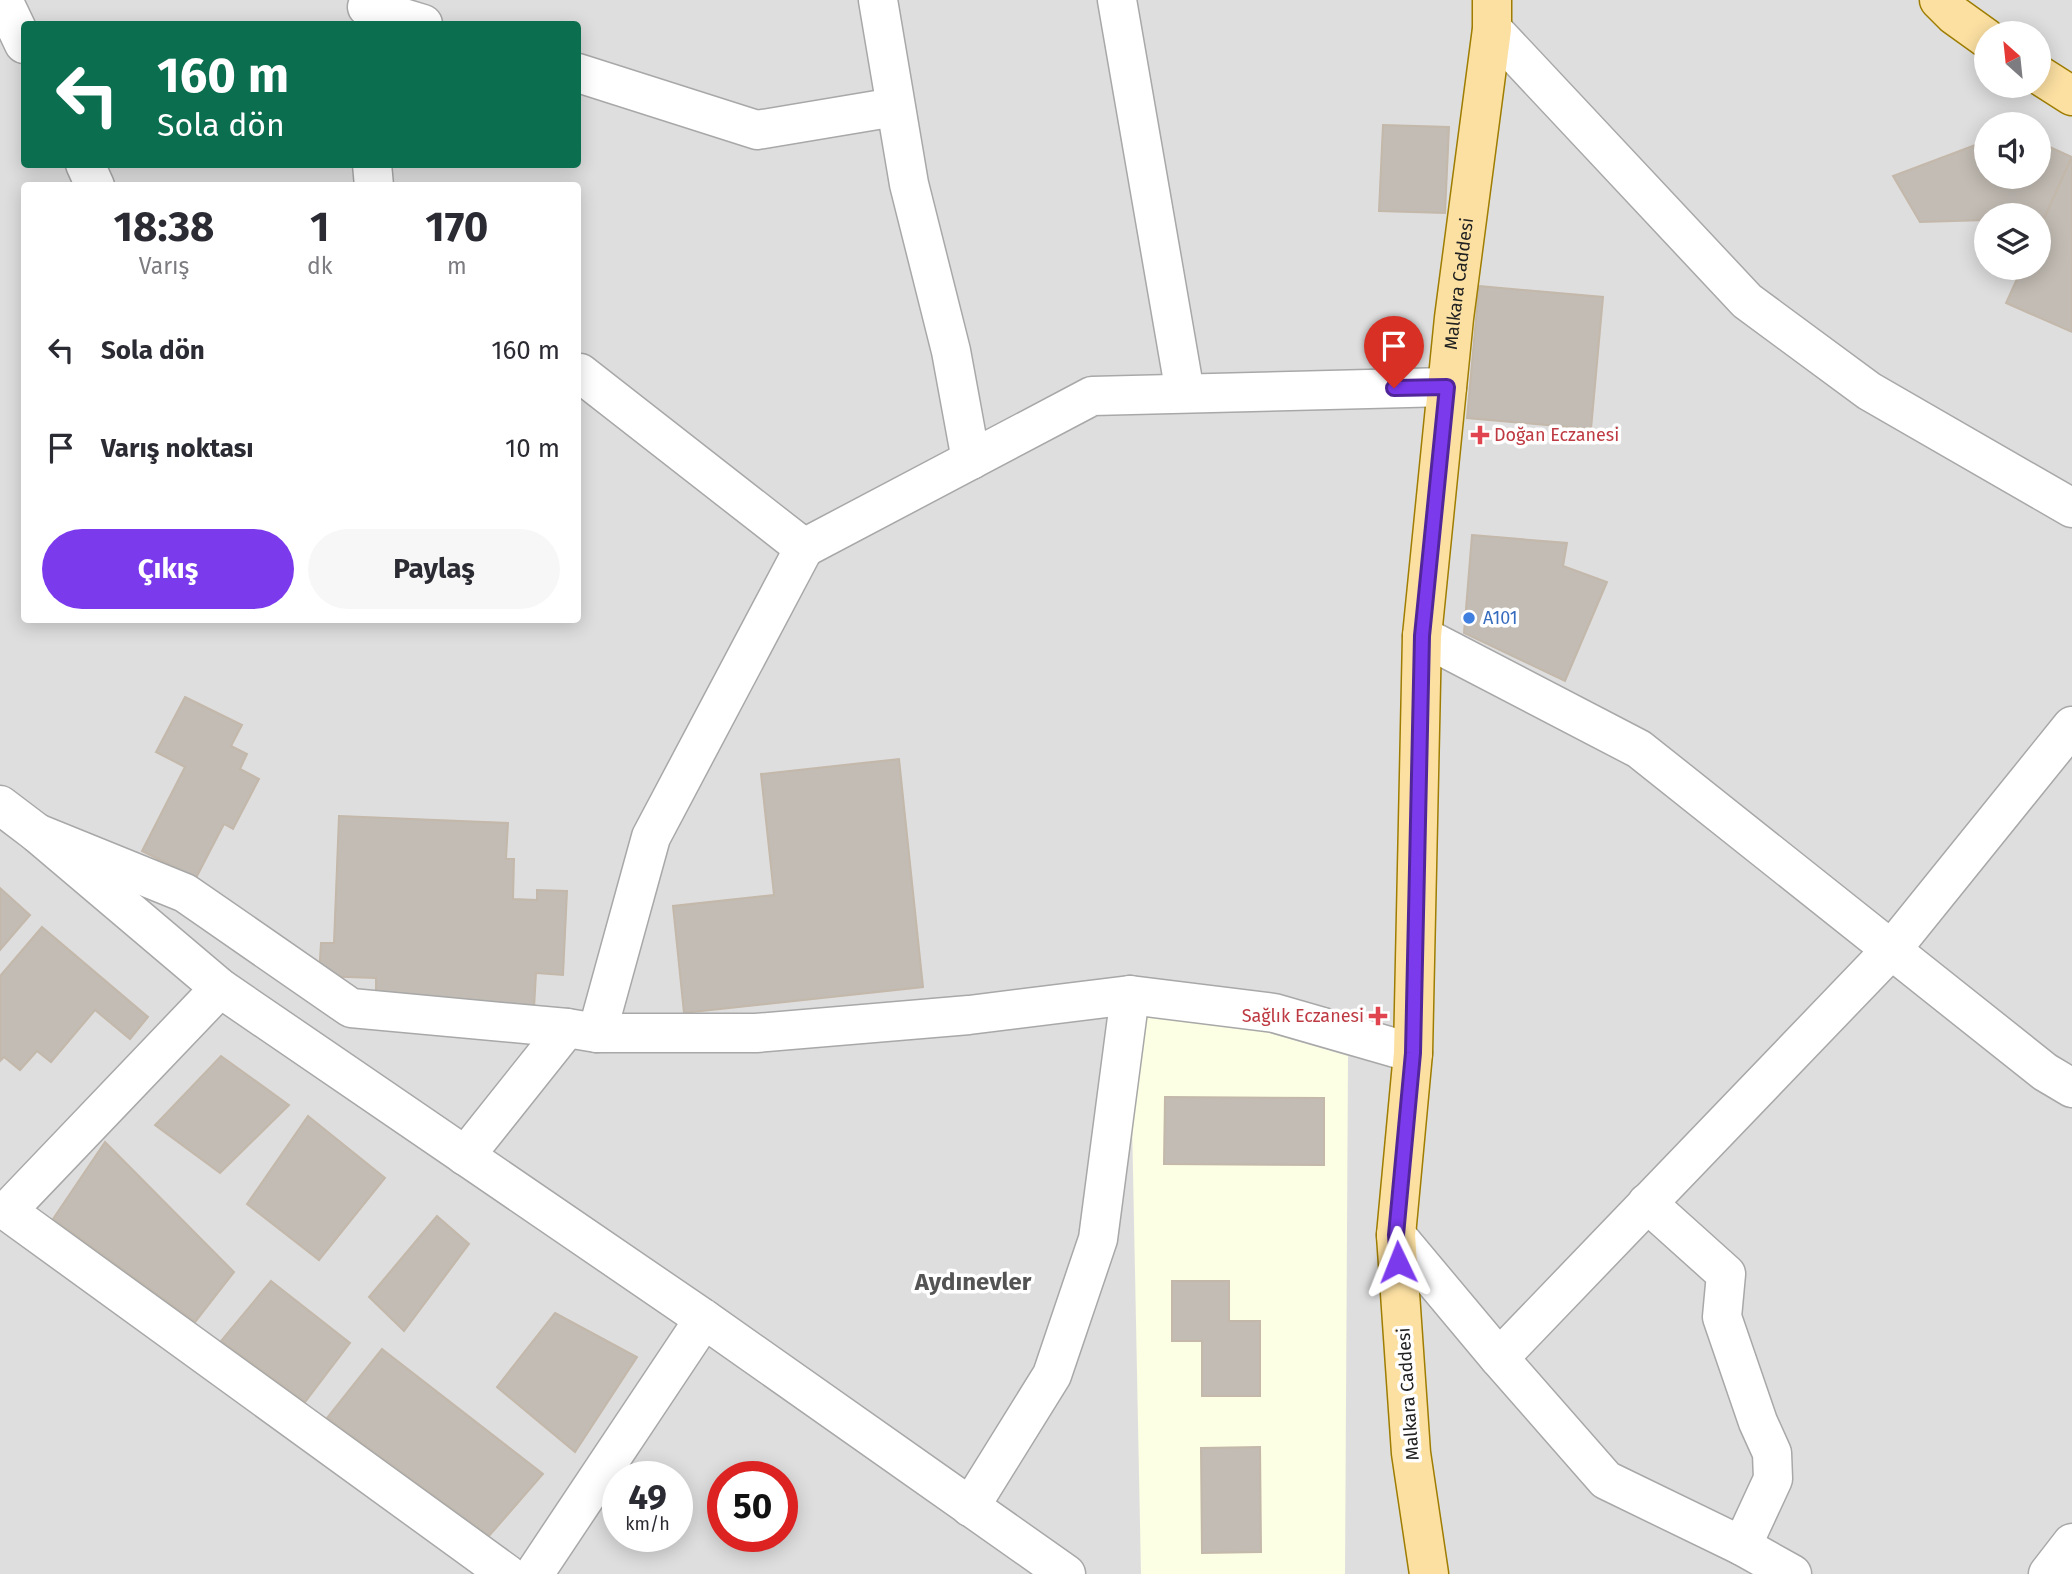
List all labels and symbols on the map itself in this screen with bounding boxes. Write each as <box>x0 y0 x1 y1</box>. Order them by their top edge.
north arrow <box>1974 21 2051 98</box>
street label: Malkara Caddesi <box>1440 216 1478 351</box>
pin <box>1364 316 1424 388</box>
place label: Doğan Eczanesi <box>1494 424 1619 446</box>
marker: Doğan Eczanesi <box>1472 427 1488 443</box>
place label: A101 <box>1483 607 1518 629</box>
marker: A101 <box>1461 610 1477 626</box>
place label: Sağlık Eczanesi <box>1242 1005 1364 1027</box>
marker: Sağlık Eczanesi <box>1370 1008 1386 1024</box>
position arrow <box>1361 1225 1435 1299</box>
district label: Aydınevler <box>914 1268 1032 1296</box>
street label: Malkara Caddesi <box>1392 1327 1424 1461</box>
speed limit sign: 50 <box>707 1461 798 1552</box>

